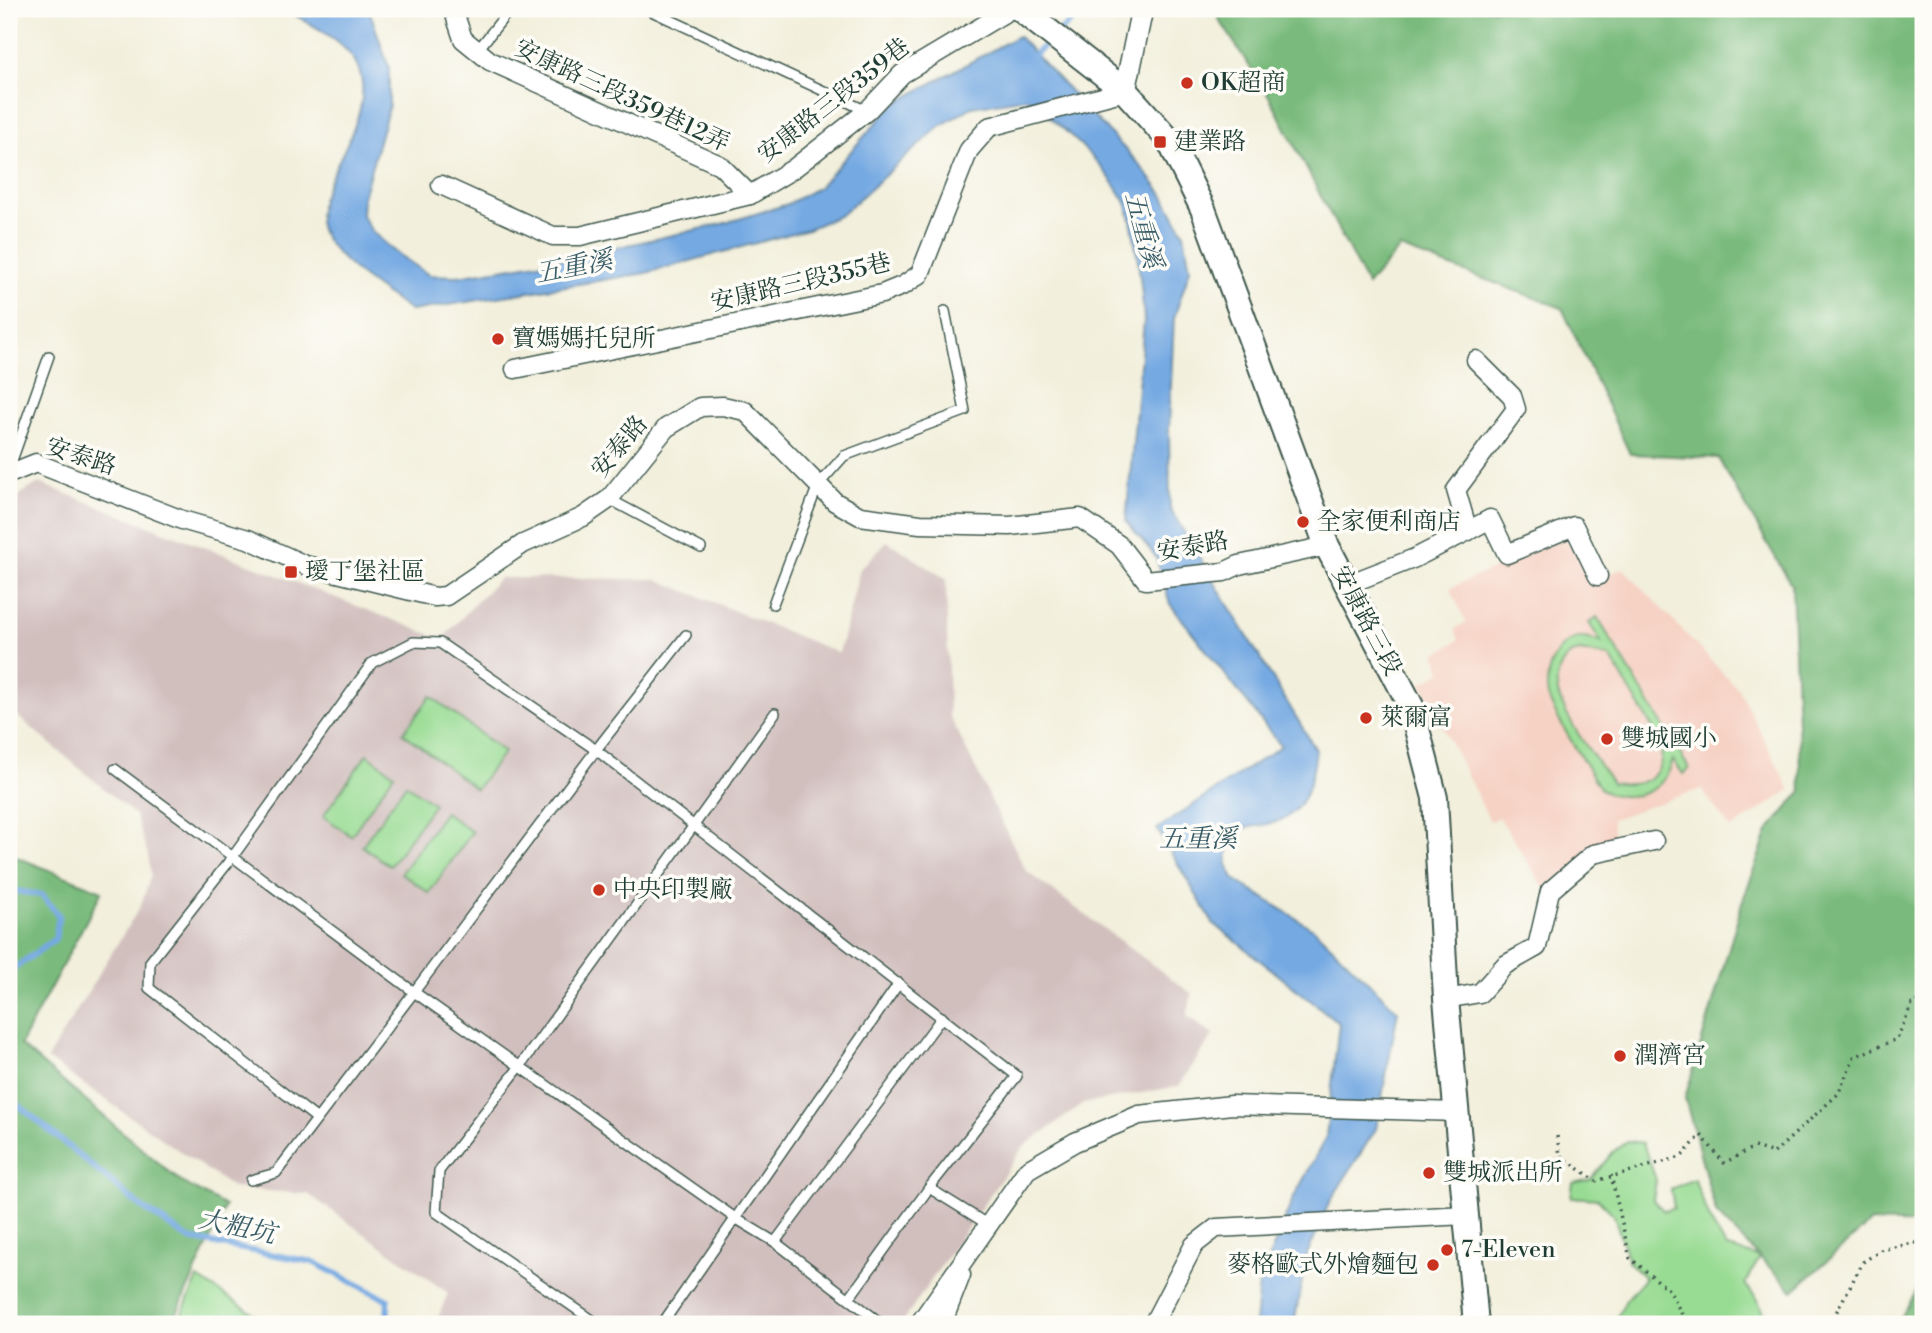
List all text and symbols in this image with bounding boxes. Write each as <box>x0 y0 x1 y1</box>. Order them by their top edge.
street label: 安康路三段359巷 <box>752 32 916 170</box>
street label: 安康路三段359巷12弄 <box>510 33 734 159</box>
place label: OK超商 <box>1201 68 1285 98</box>
marker: OK超商 <box>1179 75 1195 91</box>
place label: 建業路 <box>1174 127 1246 157</box>
marker: 建業路 <box>1152 134 1168 150</box>
water label: 五重溪 <box>1117 188 1169 275</box>
water label: 五重溪 <box>533 243 618 290</box>
street label: 安康路三段355巷 <box>708 248 894 318</box>
place label: 寶媽媽托兒所 <box>512 324 656 354</box>
marker: 寶媽媽托兒所 <box>490 331 506 347</box>
street label: 安泰路 <box>585 410 655 484</box>
street label: 安泰路 <box>42 432 120 482</box>
place label: 全家便利商店 <box>1317 507 1461 537</box>
marker: 全家便利商店 <box>1295 514 1311 530</box>
street label: 安泰路 <box>1155 526 1231 568</box>
place label: 璦丁堡社區 <box>305 557 425 587</box>
street label: 安康路三段 <box>1325 561 1407 681</box>
marker: 璦丁堡社區 <box>283 564 299 580</box>
place label: 萊爾富 <box>1380 703 1452 733</box>
marker: 萊爾富 <box>1358 710 1374 726</box>
place label: 雙城國小 <box>1621 724 1717 754</box>
marker: 雙城國小 <box>1599 731 1615 747</box>
water label: 五重溪 <box>1159 823 1240 855</box>
place label: 中央印製廠 <box>613 875 733 905</box>
marker: 中央印製廠 <box>591 882 607 898</box>
place label: 潤濟宮 <box>1634 1041 1706 1071</box>
marker: 潤濟宮 <box>1612 1048 1628 1064</box>
place label: 雙城派出所 <box>1443 1158 1563 1188</box>
marker: 雙城派出所 <box>1421 1165 1437 1181</box>
water label: 大粗坑 <box>196 1203 282 1252</box>
place label: 7-Eleven <box>1461 1235 1556 1265</box>
marker: 7-Eleven <box>1439 1242 1455 1258</box>
place label: 麥格歐式外燴麵包 <box>1227 1250 1419 1280</box>
marker: 麥格歐式外燴麵包 <box>1425 1257 1441 1273</box>

